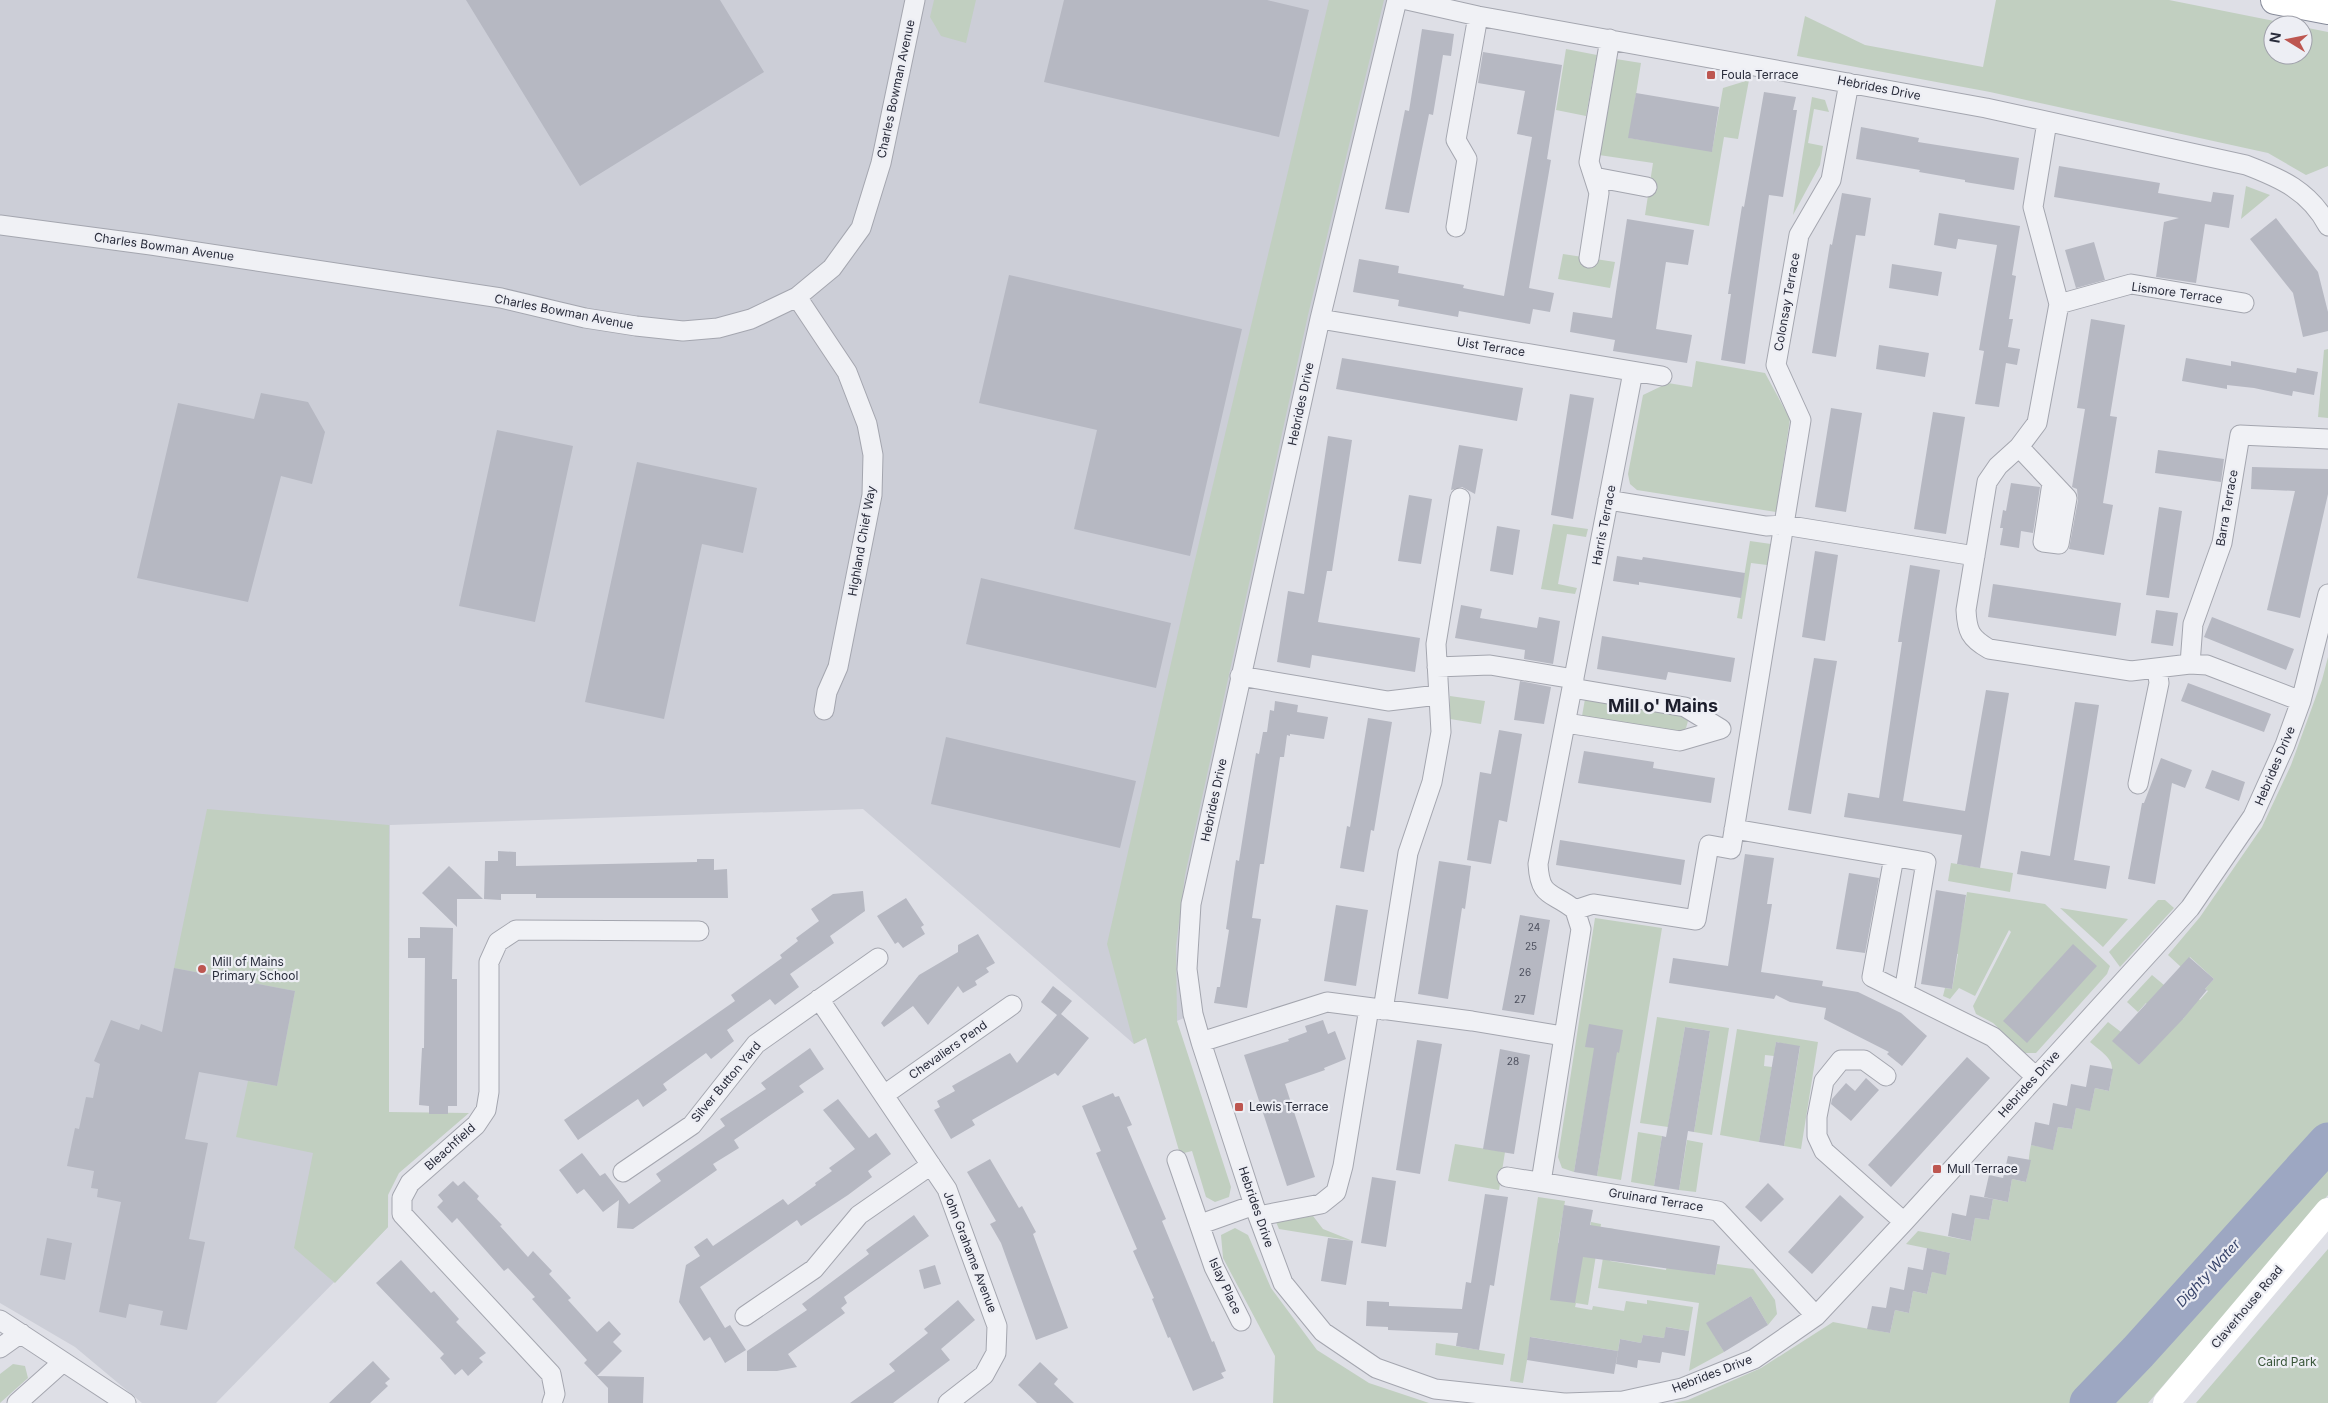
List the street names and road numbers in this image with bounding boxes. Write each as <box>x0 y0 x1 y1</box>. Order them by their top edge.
street label: Charles Bowman Avenue <box>873 18 918 160</box>
street label: Hebrides Drive <box>1836 72 1922 103</box>
street label: Charles Bowman Avenue <box>93 229 235 264</box>
street label: Colonsay Terrace <box>1770 251 1803 352</box>
street label: Lismore Terrace <box>2130 279 2224 306</box>
street label: Charles Bowman Avenue <box>493 291 635 332</box>
street label: Uist Terrace <box>1456 334 1526 359</box>
street label: Hebrides Drive <box>1284 361 1317 447</box>
street label: Barra Terrace <box>2212 468 2241 547</box>
street label: Highland Chief Way <box>844 484 879 597</box>
street label: Harris Terrace <box>1588 484 1619 566</box>
street label: Hebrides Drive <box>2251 724 2298 808</box>
street label: Hebrides Drive <box>1197 757 1230 843</box>
street label: Chevaliers Pend <box>906 1017 990 1082</box>
street label: Silver Button Yard <box>688 1038 764 1125</box>
street label: Hebrides Drive <box>1995 1047 2063 1120</box>
street label: Bleachfield <box>421 1120 478 1173</box>
street label: Hebrides Drive <box>1236 1164 1277 1249</box>
street label: Gruinard Terrace <box>1608 1185 1705 1214</box>
street label: John Grahame Avenue <box>940 1189 1001 1315</box>
street label: Islay Place <box>1206 1255 1245 1316</box>
street label: Claverhouse Road <box>2208 1262 2286 1351</box>
street label: Hebrides Drive <box>1670 1351 1754 1396</box>

